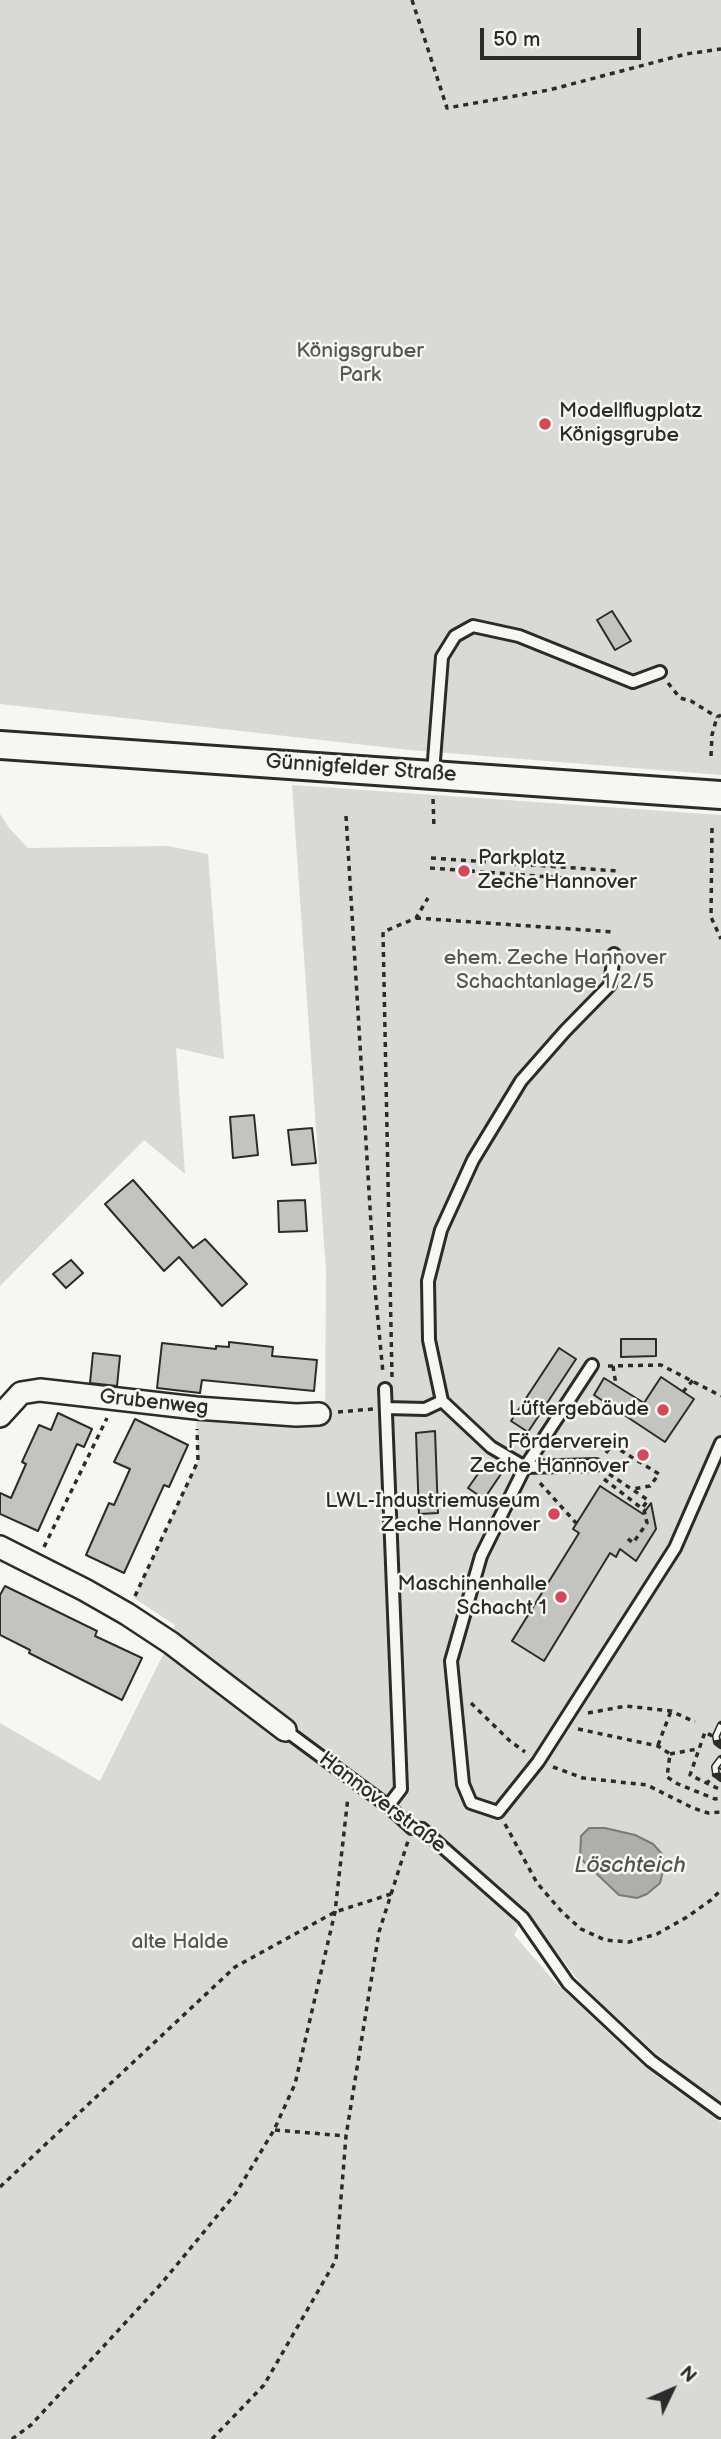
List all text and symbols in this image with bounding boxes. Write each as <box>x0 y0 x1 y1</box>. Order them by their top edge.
scale bar <box>483 14 644 58</box>
text: 50 m <box>493 27 540 52</box>
park label: Königsgruber Park <box>296 339 424 389</box>
place label: Modellflugplatz Königsgrube <box>559 399 702 449</box>
marker: Modellflugplatz Königsgrube <box>537 416 553 432</box>
street label: Günnigfelder Straße <box>265 750 457 788</box>
place label: Parkplatz Zeche Hannover <box>478 846 637 896</box>
marker: Parkplatz Zeche Hannover <box>456 863 472 879</box>
park label: ehem. Zeche Hannover Schachtanlage 1/2/5 <box>444 946 666 996</box>
street label: Grubenweg <box>98 1385 210 1421</box>
place label: Lüftergebäude <box>509 1397 649 1423</box>
marker: Lüftergebäude <box>655 1402 671 1418</box>
place label: Förderverein Zeche Hannover <box>470 1430 629 1480</box>
marker: Förderverein Zeche Hannover <box>635 1447 651 1463</box>
place label: LWL-Industriemuseum Zeche Hannover <box>325 1489 540 1539</box>
marker: LWL-Industriemuseum Zeche Hannover <box>546 1506 562 1522</box>
place label: Maschinenhalle Schacht 1 <box>398 1572 547 1622</box>
marker: Maschinenhalle Schacht 1 <box>553 1589 569 1605</box>
street label: Hannoverstraße <box>313 1747 451 1859</box>
water label: Löschteich <box>574 1852 686 1880</box>
park label: alte Halde <box>132 1930 228 1956</box>
north arrow <box>637 2355 707 2425</box>
text: N <box>674 2362 701 2388</box>

